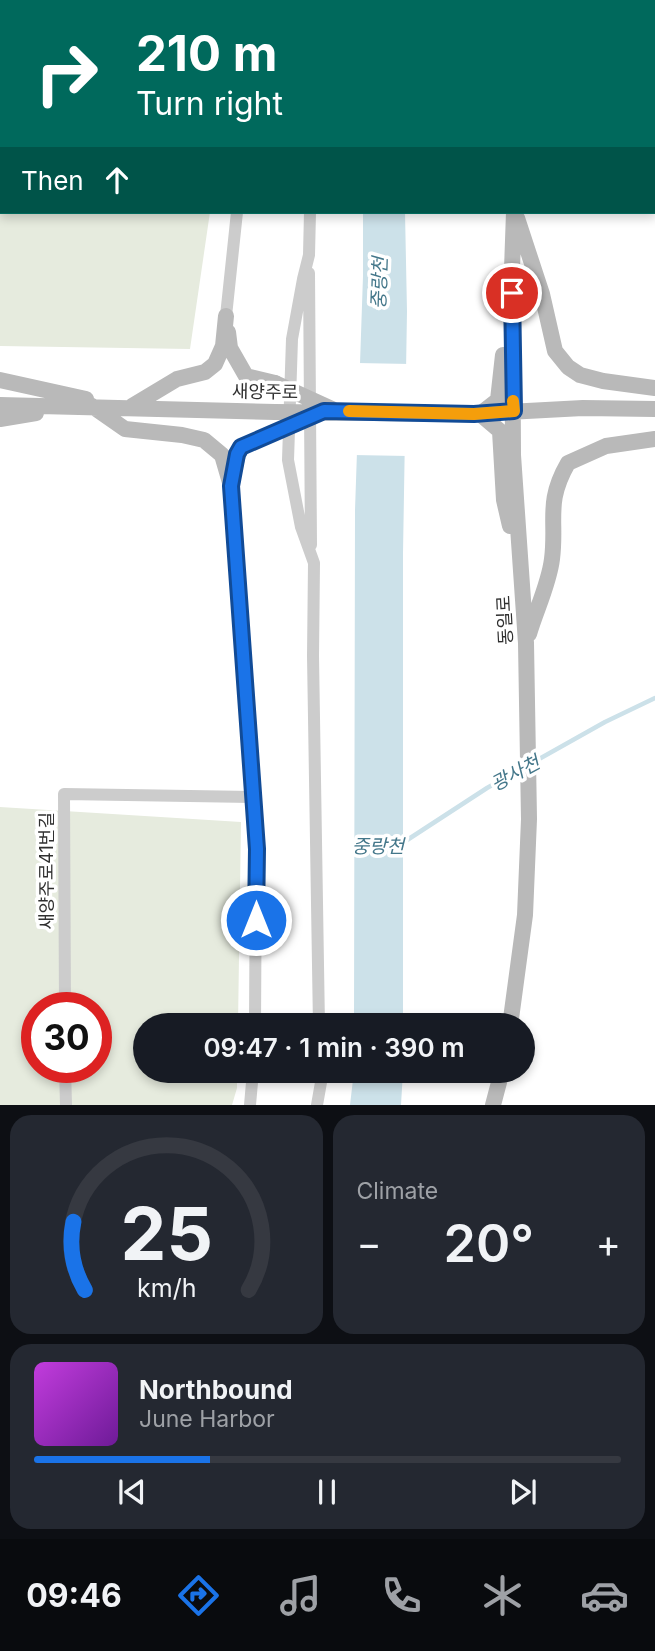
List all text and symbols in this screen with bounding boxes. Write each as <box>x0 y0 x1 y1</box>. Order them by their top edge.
text: 210 m <box>136 24 277 83</box>
icon: right <box>21 28 112 119</box>
text: Turn right <box>136 84 283 123</box>
icon: ahead <box>98 161 136 199</box>
text: Then <box>21 165 84 196</box>
water label: 중랑천 <box>367 255 392 310</box>
pin <box>482 263 542 323</box>
icon: arrive <box>493 274 531 312</box>
street label: 새양주로 <box>232 380 298 403</box>
street label: 동일로 <box>493 595 516 645</box>
water label: 광사천 <box>487 750 545 796</box>
street label: 새양주로41번길 <box>36 812 57 930</box>
water label: 중랑천 <box>352 835 406 858</box>
position arrow <box>219 883 293 957</box>
speed limit sign: 30 <box>21 992 112 1083</box>
text: 09:47 · 1 min · 390 m <box>203 1032 465 1063</box>
text: Climate <box>357 1177 438 1205</box>
text: 25 <box>120 1190 212 1279</box>
text: 20° <box>443 1212 534 1275</box>
text: − <box>357 1220 382 1266</box>
text: + <box>596 1220 621 1266</box>
text: km/h <box>137 1273 196 1303</box>
text: Northbound <box>139 1374 293 1405</box>
text: June Harbor <box>139 1405 275 1433</box>
icon: previous <box>113 1473 151 1511</box>
icon: pause <box>308 1473 346 1511</box>
icon: next <box>504 1473 542 1511</box>
icon: directions <box>174 1571 223 1620</box>
icon: music <box>276 1571 325 1620</box>
icon: phone <box>377 1571 426 1620</box>
icon: climate <box>478 1571 527 1620</box>
icon: car <box>580 1571 629 1620</box>
text: 09:46 <box>26 1576 122 1615</box>

